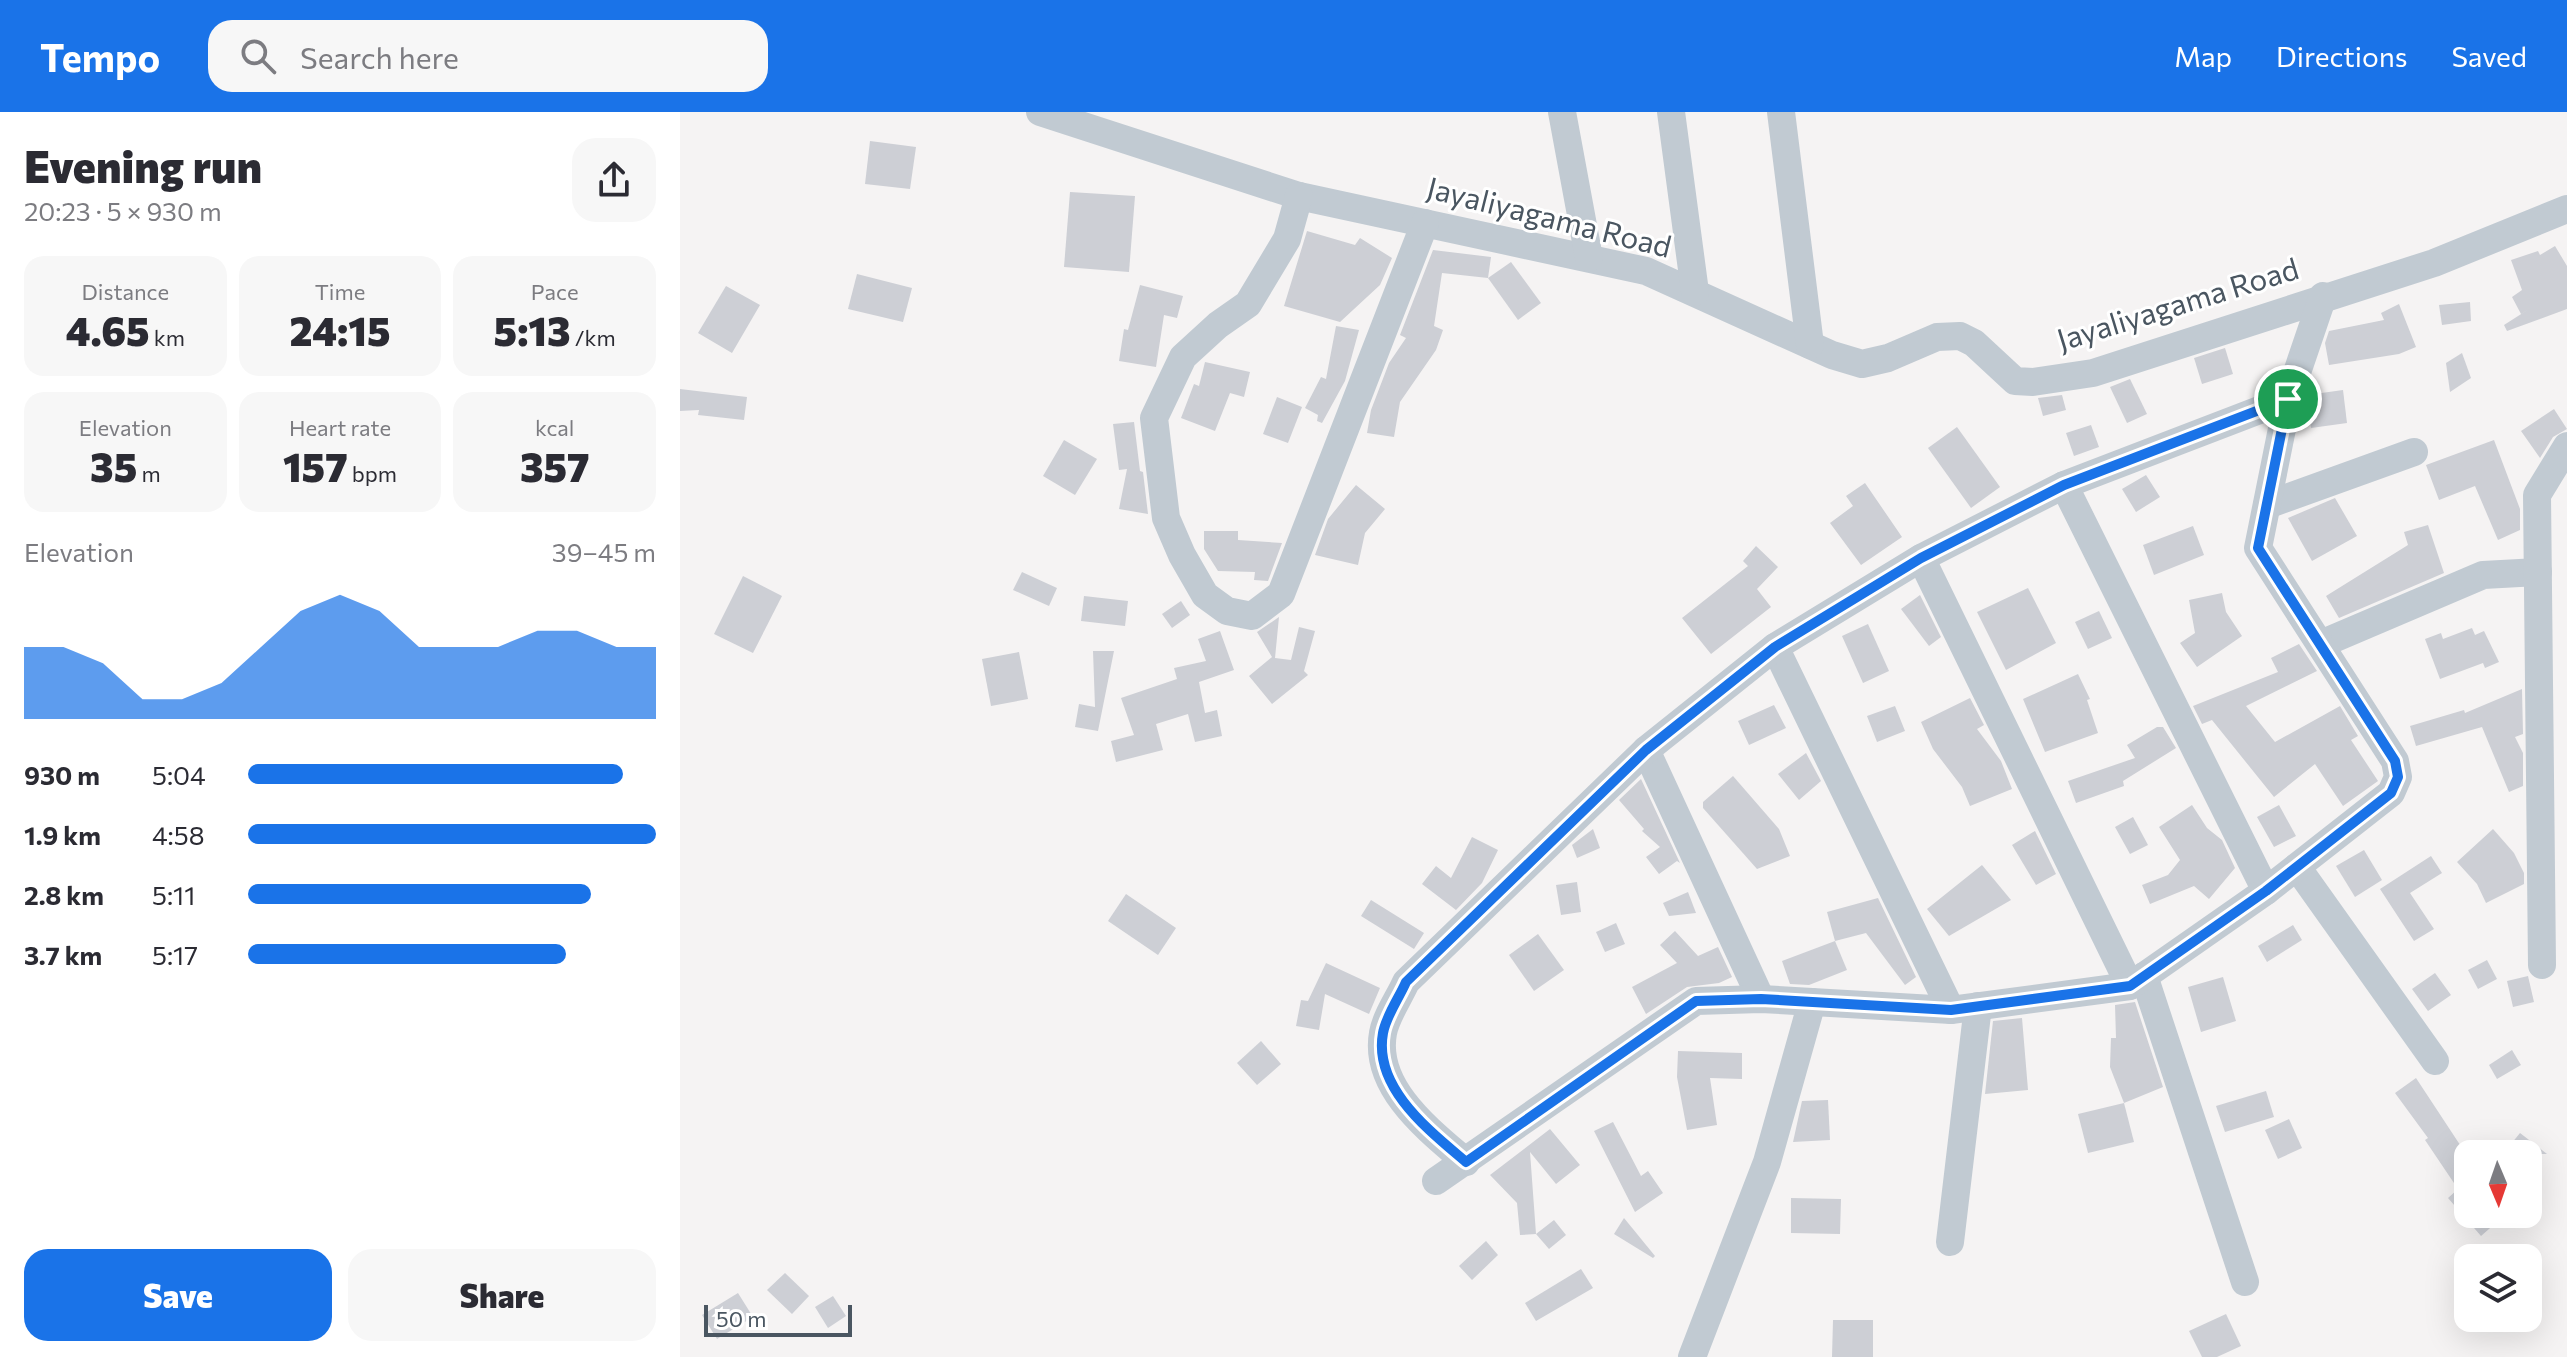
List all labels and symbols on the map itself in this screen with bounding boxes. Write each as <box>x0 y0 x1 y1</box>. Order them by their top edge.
street label: Jayaliyagama Road <box>1424 167 1676 264</box>
street label: Jayaliyagama Road <box>2052 248 2303 357</box>
pin <box>2254 365 2322 433</box>
north arrow <box>2454 1140 2542 1228</box>
scale bar <box>704 1301 852 1337</box>

